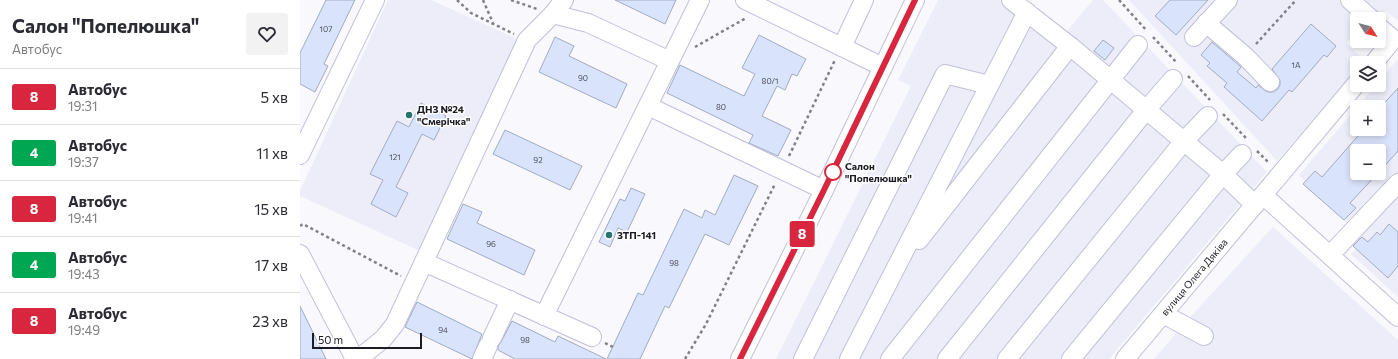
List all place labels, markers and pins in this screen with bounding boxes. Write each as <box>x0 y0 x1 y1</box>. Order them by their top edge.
place label: ДНЗ №24 "Смерічка" <box>417 103 470 127</box>
marker: ДНЗ №24 "Смерічка" <box>404 110 414 120</box>
place label: Салон "Попелюшка" <box>845 160 912 184</box>
marker: Салон "Попелюшка" <box>824 163 842 181</box>
place label: ЗТП-141 <box>617 229 656 241</box>
marker: ЗТП-141 <box>604 230 614 240</box>

